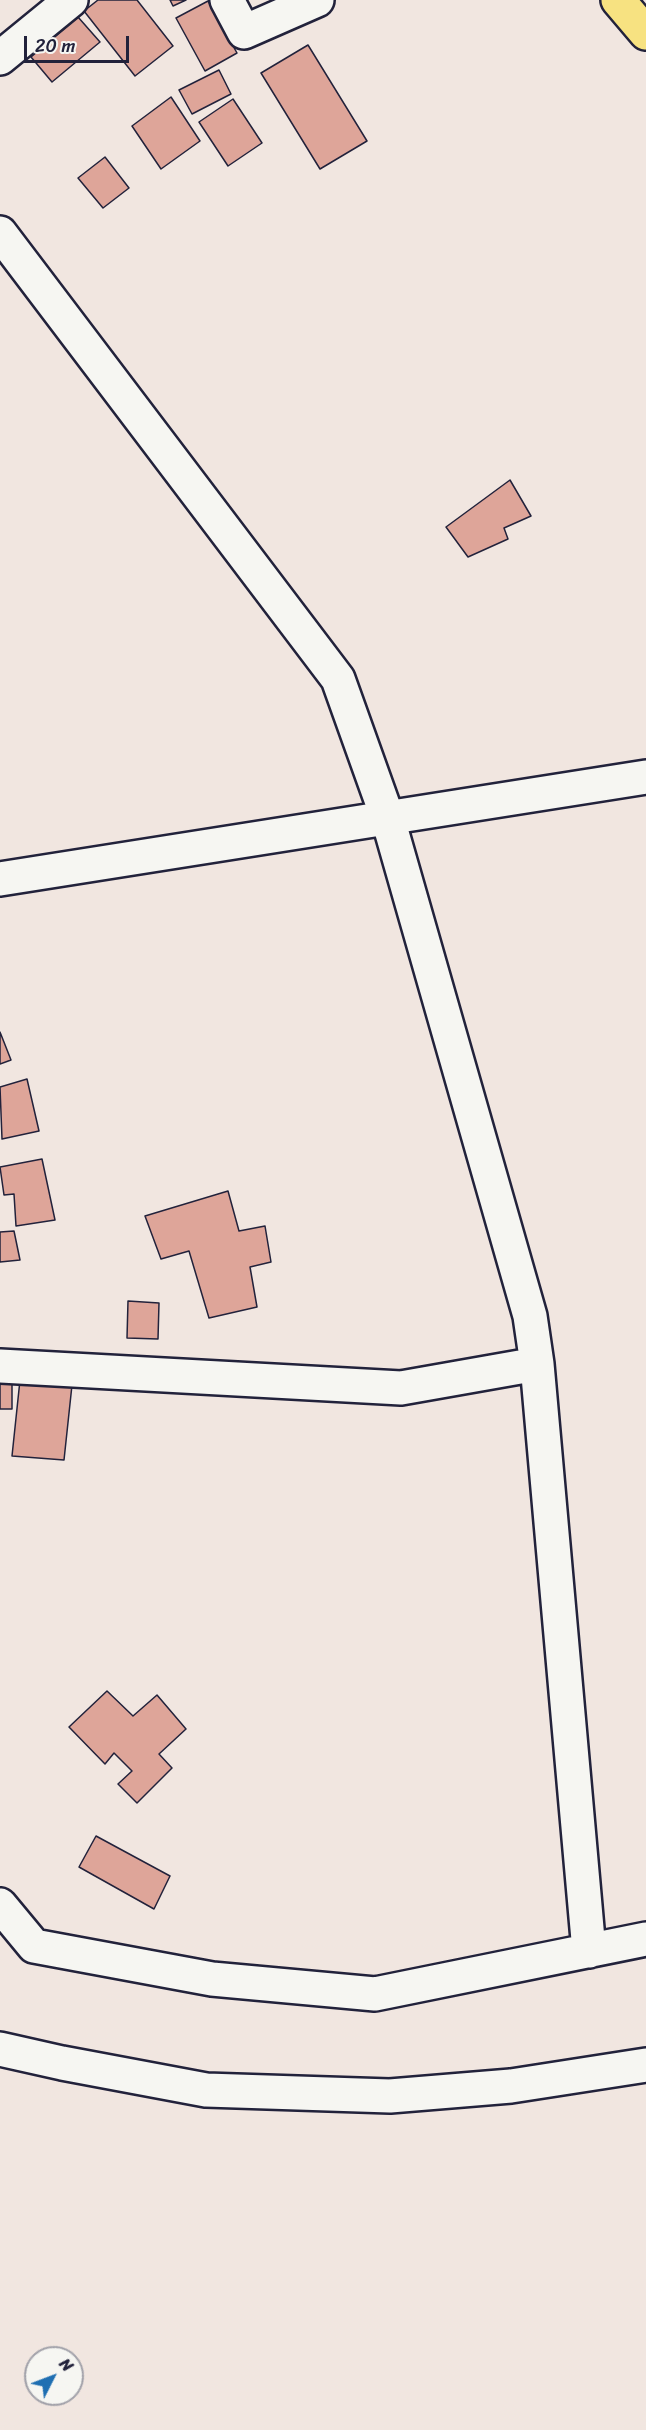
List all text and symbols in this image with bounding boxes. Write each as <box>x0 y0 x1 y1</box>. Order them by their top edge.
scale bar <box>27 24 132 62</box>
text: 20 m <box>35 30 75 62</box>
north arrow <box>24 2346 84 2406</box>
text: N <box>52 2351 81 2379</box>

